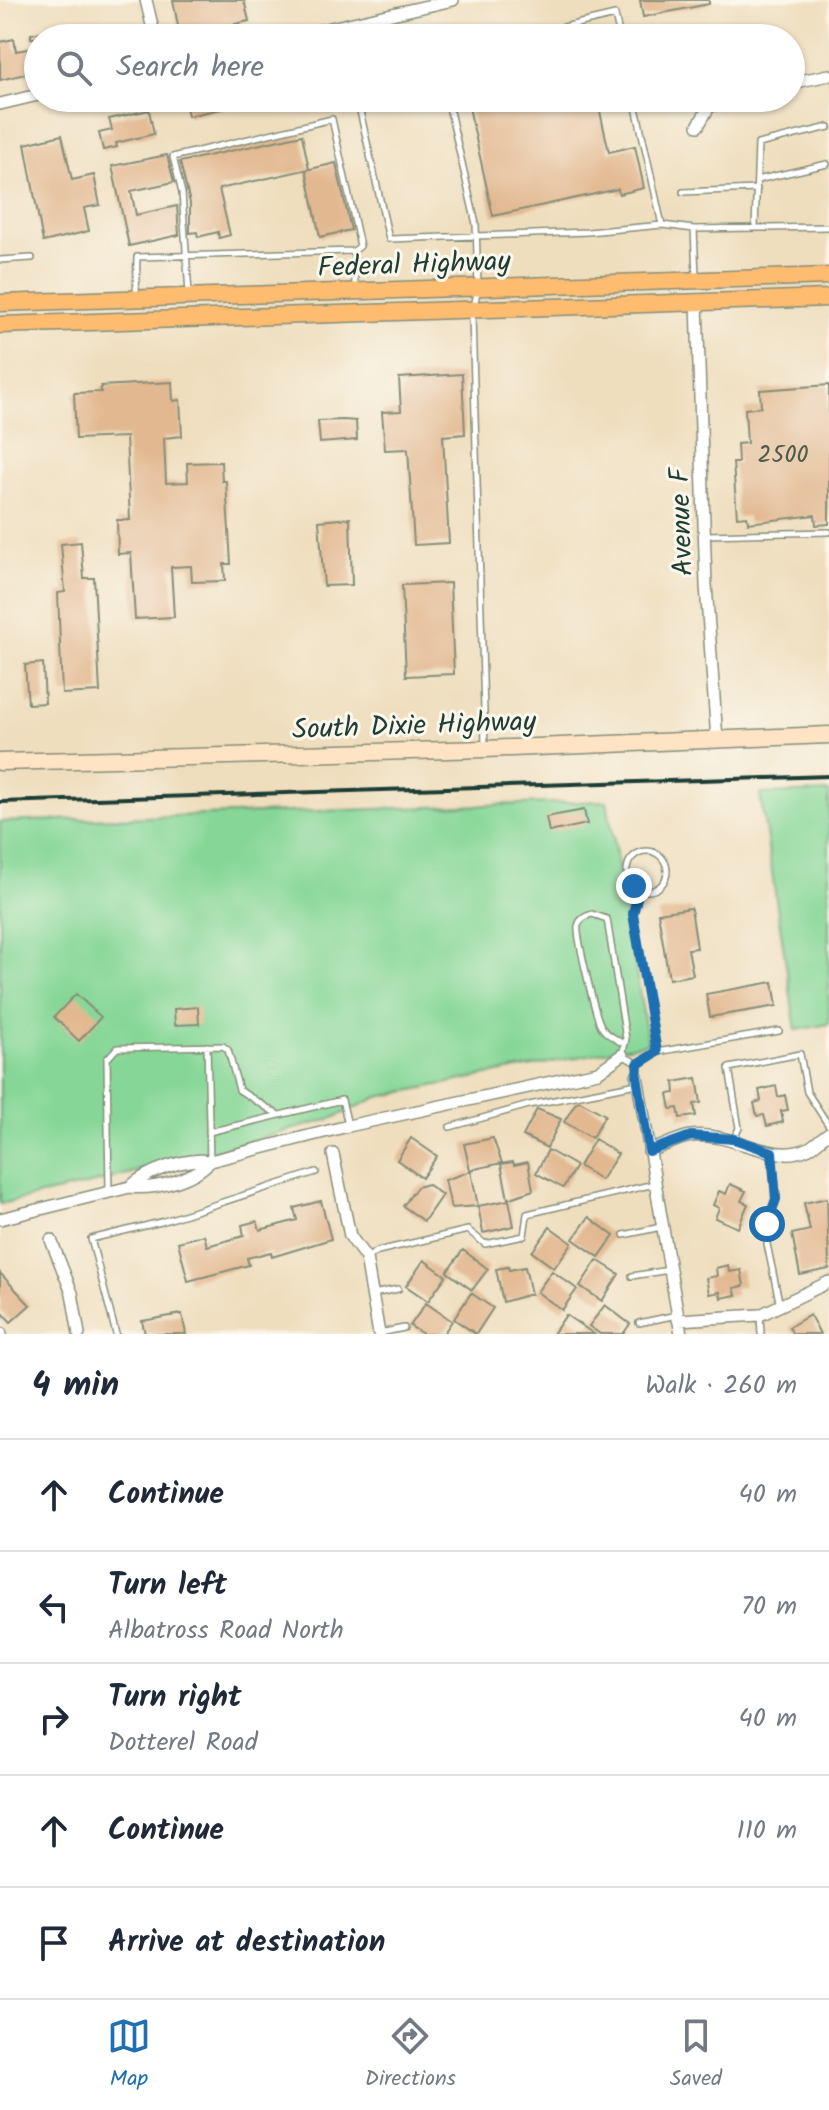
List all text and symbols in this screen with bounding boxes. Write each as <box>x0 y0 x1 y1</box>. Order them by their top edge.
search box <box>24 24 805 112</box>
text: Search here <box>116 44 264 92</box>
icon: search <box>52 46 96 90</box>
street label: Federal Highway <box>317 240 512 291</box>
house number: 2500 <box>758 436 808 475</box>
street label: Avenue F <box>658 465 707 577</box>
street label: South Dixie Highway <box>291 700 538 753</box>
route end <box>616 868 652 904</box>
route start <box>749 1206 785 1242</box>
text: 4 min <box>32 1359 119 1413</box>
text: Walk · 260 m <box>645 1365 797 1407</box>
text: Continue <box>108 1471 224 1519</box>
icon: ahead <box>32 1473 76 1517</box>
text: 40 m <box>739 1474 797 1516</box>
text: Turn left <box>108 1562 227 1610</box>
icon: left <box>32 1585 76 1629</box>
text: 70 m <box>741 1586 797 1628</box>
text: Albatross Road North <box>108 1610 344 1652</box>
text: Turn right <box>108 1674 241 1722</box>
icon: right <box>32 1697 76 1741</box>
text: 40 m <box>739 1698 797 1740</box>
text: Dotterel Road <box>108 1722 258 1764</box>
text: Continue <box>108 1807 224 1855</box>
icon: ahead <box>32 1809 76 1853</box>
text: 110 m <box>737 1810 797 1852</box>
text: Arrive at destination <box>108 1919 385 1967</box>
icon: arrive <box>32 1921 76 1965</box>
tab: Map <box>107 2014 151 2097</box>
tab: Directions <box>365 2014 456 2097</box>
tab: Saved <box>670 2014 722 2097</box>

